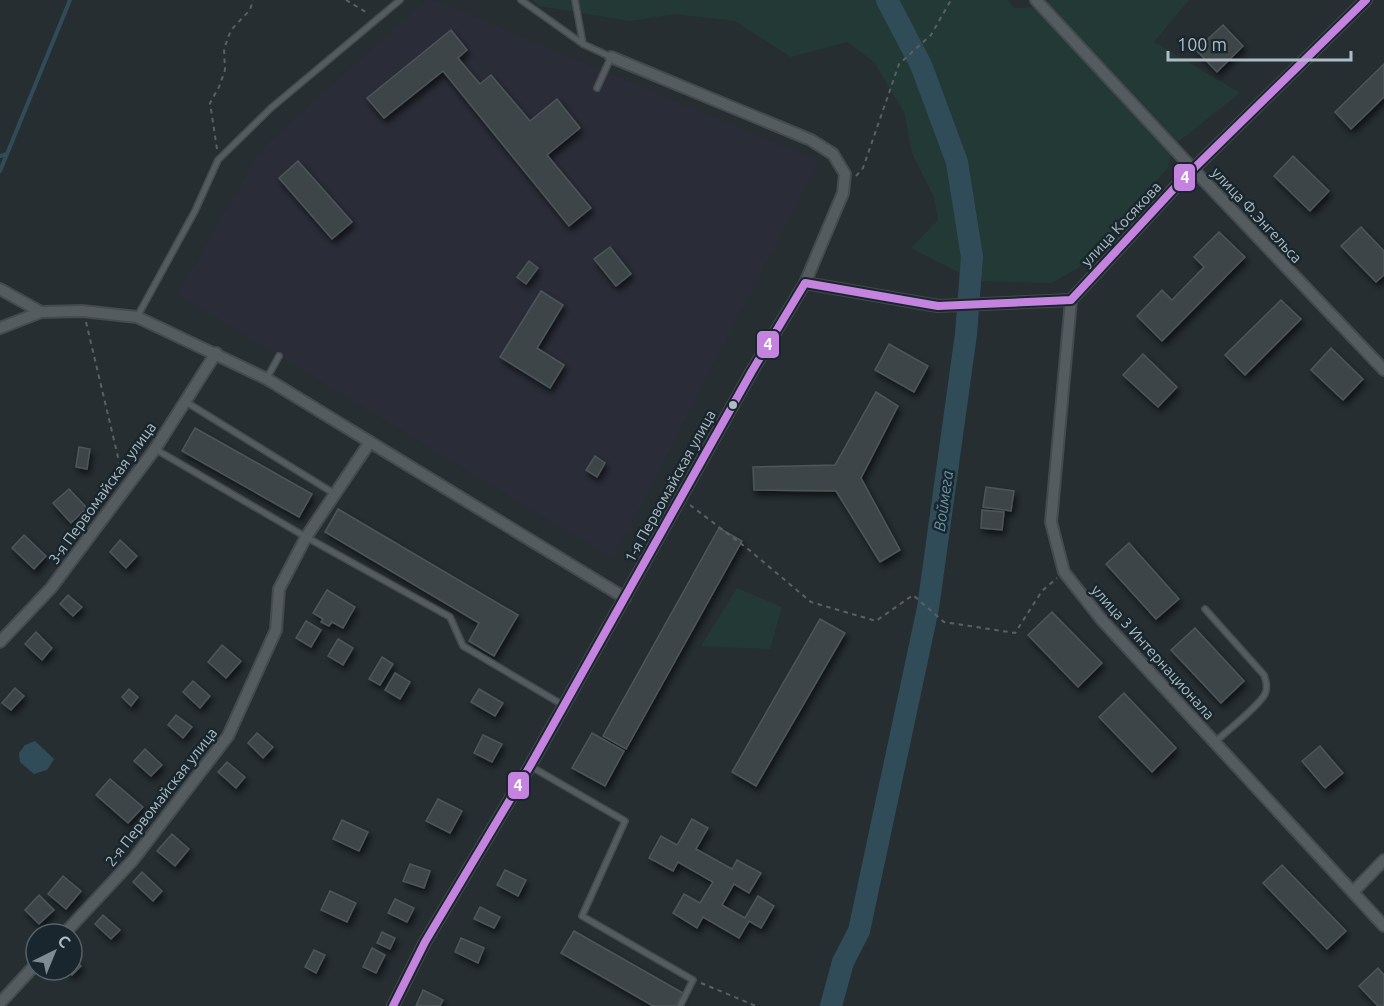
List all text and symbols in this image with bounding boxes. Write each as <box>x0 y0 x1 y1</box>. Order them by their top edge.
scale bar <box>1168 24 1351 62</box>
text: 100 m <box>1177 34 1227 54</box>
line badge: 4 <box>1173 163 1196 192</box>
street label: улица Ф.Энгельса <box>1208 164 1306 266</box>
text: 4 <box>1180 168 1190 186</box>
street label: улица Косякова <box>1077 178 1165 270</box>
line badge: 4 <box>756 330 780 359</box>
text: 4 <box>763 335 773 353</box>
unlabelled marker <box>727 399 739 411</box>
street label: 1-я Первомайская улица <box>621 407 719 565</box>
street label: 3-я Первомайская улица <box>45 419 159 567</box>
water label: Воймега <box>930 469 956 533</box>
street label: улица 3 Интернационала <box>1088 581 1218 723</box>
street label: 2-я Первомайская улица <box>102 724 220 870</box>
line badge: 4 <box>507 771 530 800</box>
text: 4 <box>513 776 523 794</box>
north arrow <box>24 922 84 982</box>
text: С <box>54 931 74 951</box>

